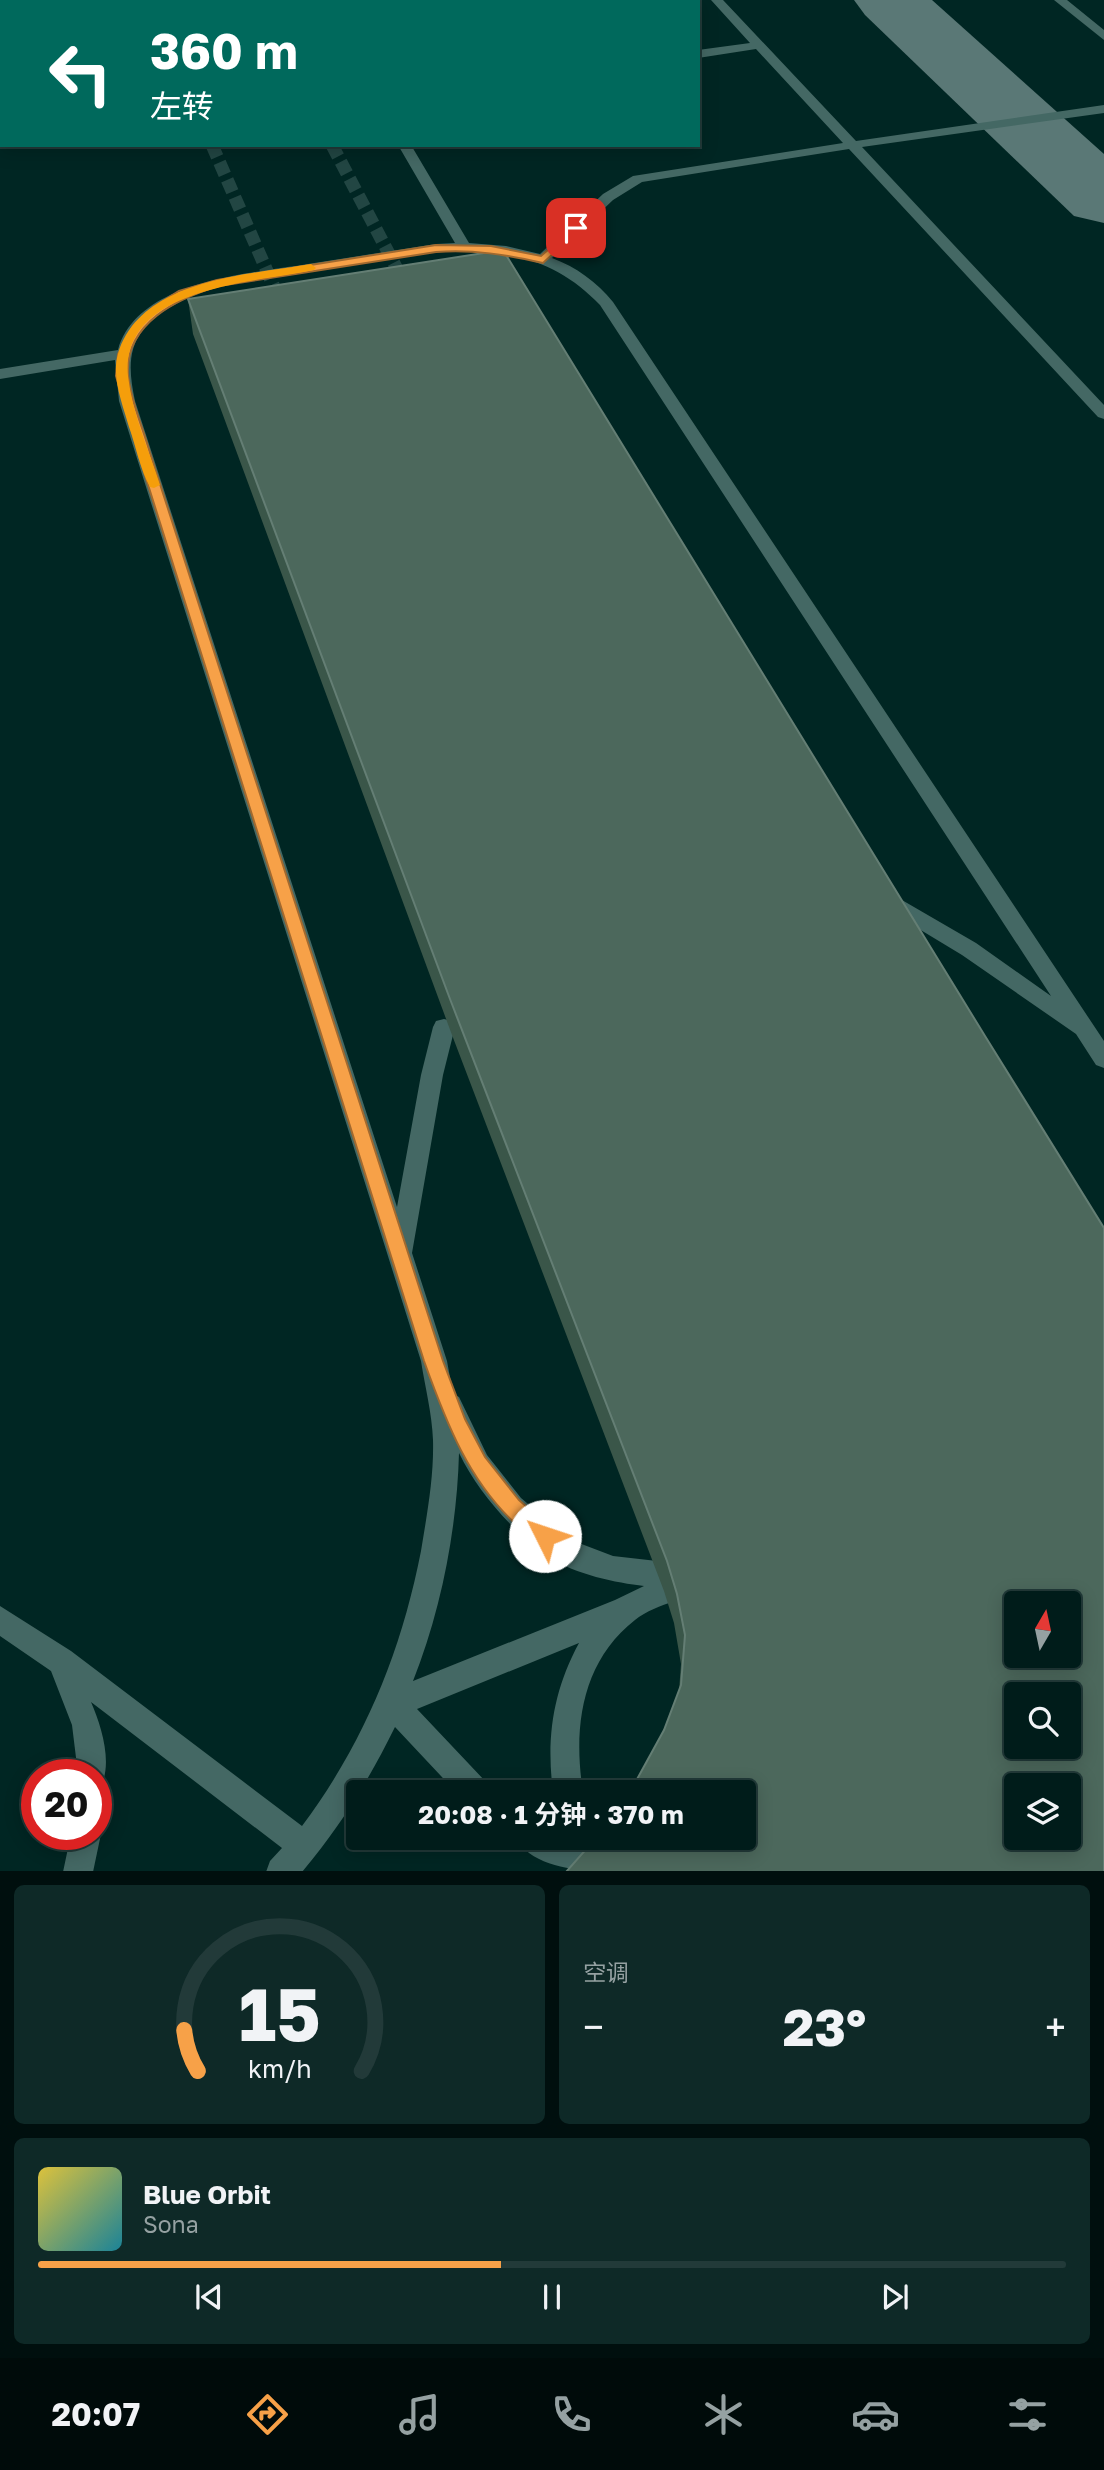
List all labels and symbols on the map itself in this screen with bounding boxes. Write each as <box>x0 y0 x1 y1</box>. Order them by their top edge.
pin <box>546 198 606 258</box>
position arrow <box>508 1499 582 1573</box>
north arrow <box>1004 1591 1082 1668</box>
speed limit sign: 20 <box>21 1759 112 1850</box>

